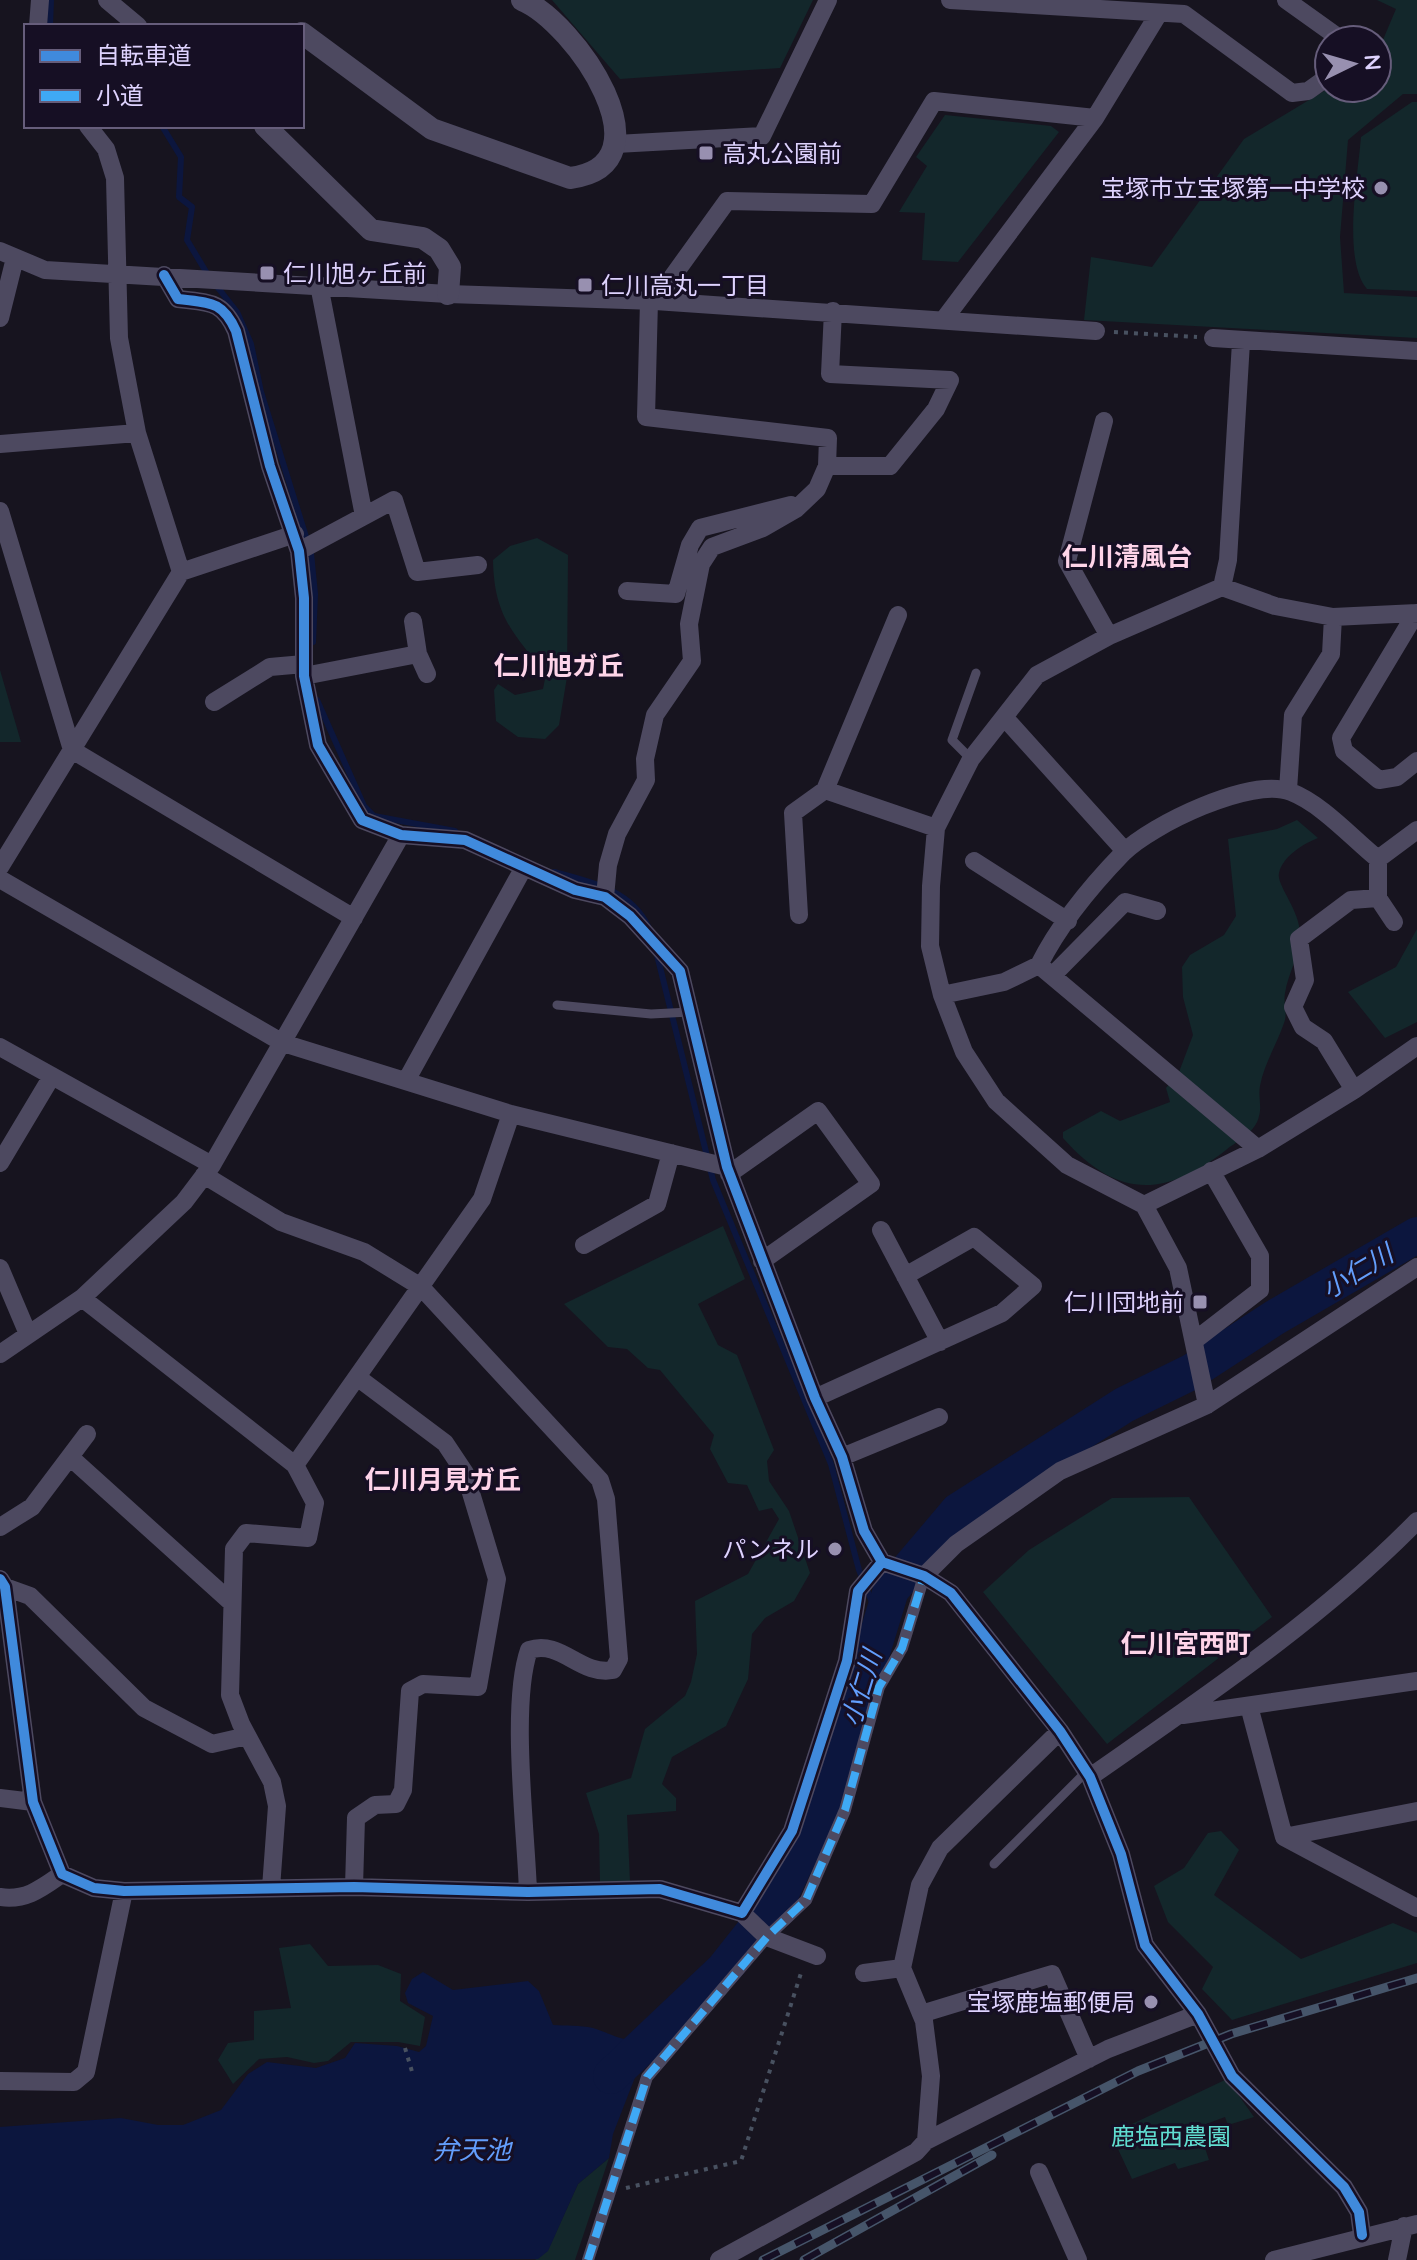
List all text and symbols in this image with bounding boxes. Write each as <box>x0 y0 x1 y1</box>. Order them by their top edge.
legend <box>24 24 304 128</box>
north arrow <box>1313 24 1393 104</box>
text: 自転車道 <box>96 40 192 70</box>
text: N <box>1358 53 1388 72</box>
text: 小道 <box>96 80 144 110</box>
place label: 高丸公園前 <box>722 138 842 168</box>
marker: 高丸公園前 <box>697 144 715 162</box>
place label: 宝塚市立宝塚第一中学校 <box>1101 173 1365 203</box>
marker: 宝塚市立宝塚第一中学校 <box>1372 179 1390 197</box>
place label: 仁川旭ヶ丘前 <box>283 258 427 288</box>
marker: 仁川旭ヶ丘前 <box>258 264 276 282</box>
place label: 仁川高丸一丁目 <box>601 270 769 300</box>
marker: 仁川高丸一丁目 <box>576 276 594 294</box>
district label: 仁川清風台 <box>1062 540 1192 573</box>
district label: 仁川旭ガ丘 <box>494 649 624 682</box>
water label: 小仁川 <box>1315 1235 1401 1305</box>
place label: 仁川団地前 <box>1064 1287 1184 1317</box>
marker: 仁川団地前 <box>1191 1293 1209 1311</box>
district label: 仁川月見ガ丘 <box>365 1463 521 1496</box>
place label: パンネル <box>722 1534 819 1564</box>
marker: パンネル <box>826 1540 844 1558</box>
district label: 仁川宮西町 <box>1121 1627 1251 1660</box>
water label: 小仁川 <box>834 1643 889 1730</box>
place label: 宝塚鹿塩郵便局 <box>967 1987 1135 2017</box>
marker: 宝塚鹿塩郵便局 <box>1142 1993 1160 2011</box>
park label: 鹿塩西農園 <box>1111 2121 1231 2151</box>
water label: 弁天池 <box>433 2133 514 2166</box>

